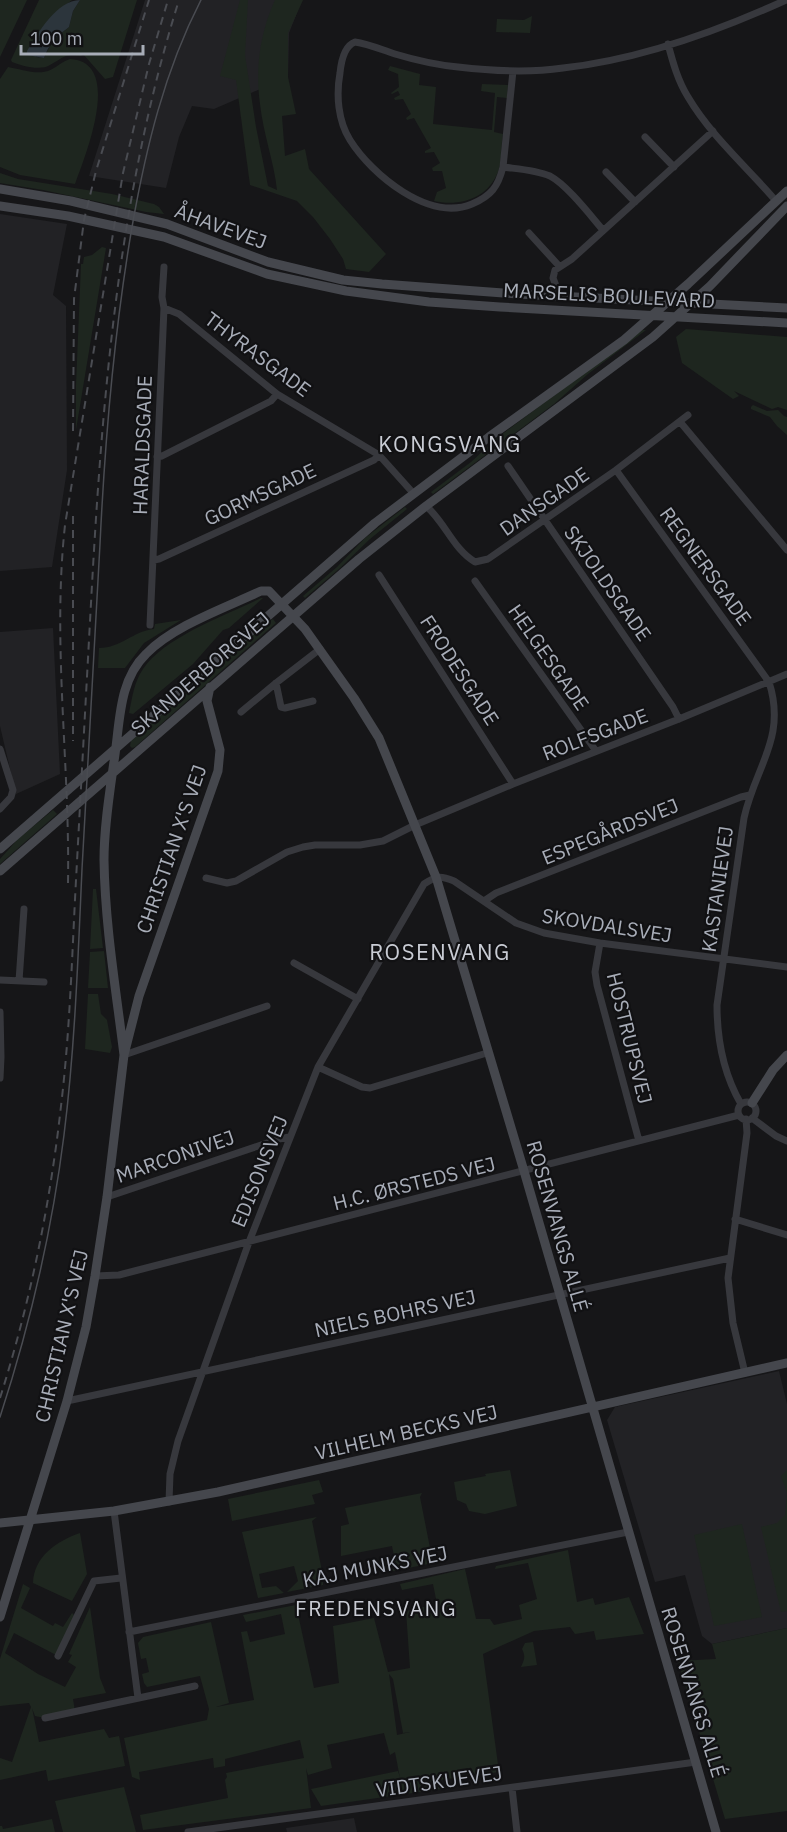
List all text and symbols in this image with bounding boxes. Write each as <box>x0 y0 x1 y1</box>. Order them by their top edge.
scale bar <box>21 18 142 56</box>
text: 100 m <box>30 27 82 50</box>
street label: ÅHAVEVEJ <box>171 197 271 255</box>
street label: MARSELIS BOULEVARD <box>502 276 716 314</box>
street label: THYRASGADE <box>199 305 317 403</box>
street label: HARALDSGADE <box>126 375 158 515</box>
district label: KONGSVANG <box>378 429 522 458</box>
street label: GORMSGADE <box>200 456 320 532</box>
street label: DANSGADE <box>494 460 594 542</box>
street label: REGNERSGADE <box>654 501 758 631</box>
street label: SKJOLDSGADE <box>558 520 658 646</box>
street label: HELGESGADE <box>502 598 596 716</box>
street label: SKANDERBORGVEJ <box>125 605 275 741</box>
street label: FRODESGADE <box>414 610 506 730</box>
street label: ROLFSGADE <box>538 701 652 767</box>
street label: CHRISTIAN X'S VEJ <box>129 761 213 937</box>
street label: ESPEGÅRDSVEJ <box>538 791 682 871</box>
street label: KASTANIEVEJ <box>695 824 739 954</box>
street label: SKOVDALSVEJ <box>540 901 674 949</box>
district label: ROSENVANG <box>369 937 511 966</box>
street label: HOSTRUPSVEJ <box>601 969 659 1107</box>
street label: EDISONSVEJ <box>224 1111 294 1231</box>
street label: MARCONIVEJ <box>112 1123 238 1189</box>
street label: ROSENVANGS ALLÉ <box>521 1137 595 1315</box>
street label: H.C. ØRSTEDS VEJ <box>330 1150 498 1216</box>
street label: CHRISTIAN X'S VEJ <box>28 1247 94 1425</box>
street label: NIELS BOHRS VEJ <box>312 1283 478 1343</box>
street label: VILHELM BECKS VEJ <box>312 1398 500 1466</box>
street label: KAJ MUNKS VEJ <box>300 1539 450 1593</box>
district label: FREDENSVANG <box>295 1594 457 1622</box>
street label: ROSENVANGS ALLÉ <box>655 1603 733 1781</box>
street label: VIDTSKUEVEJ <box>374 1759 504 1803</box>

